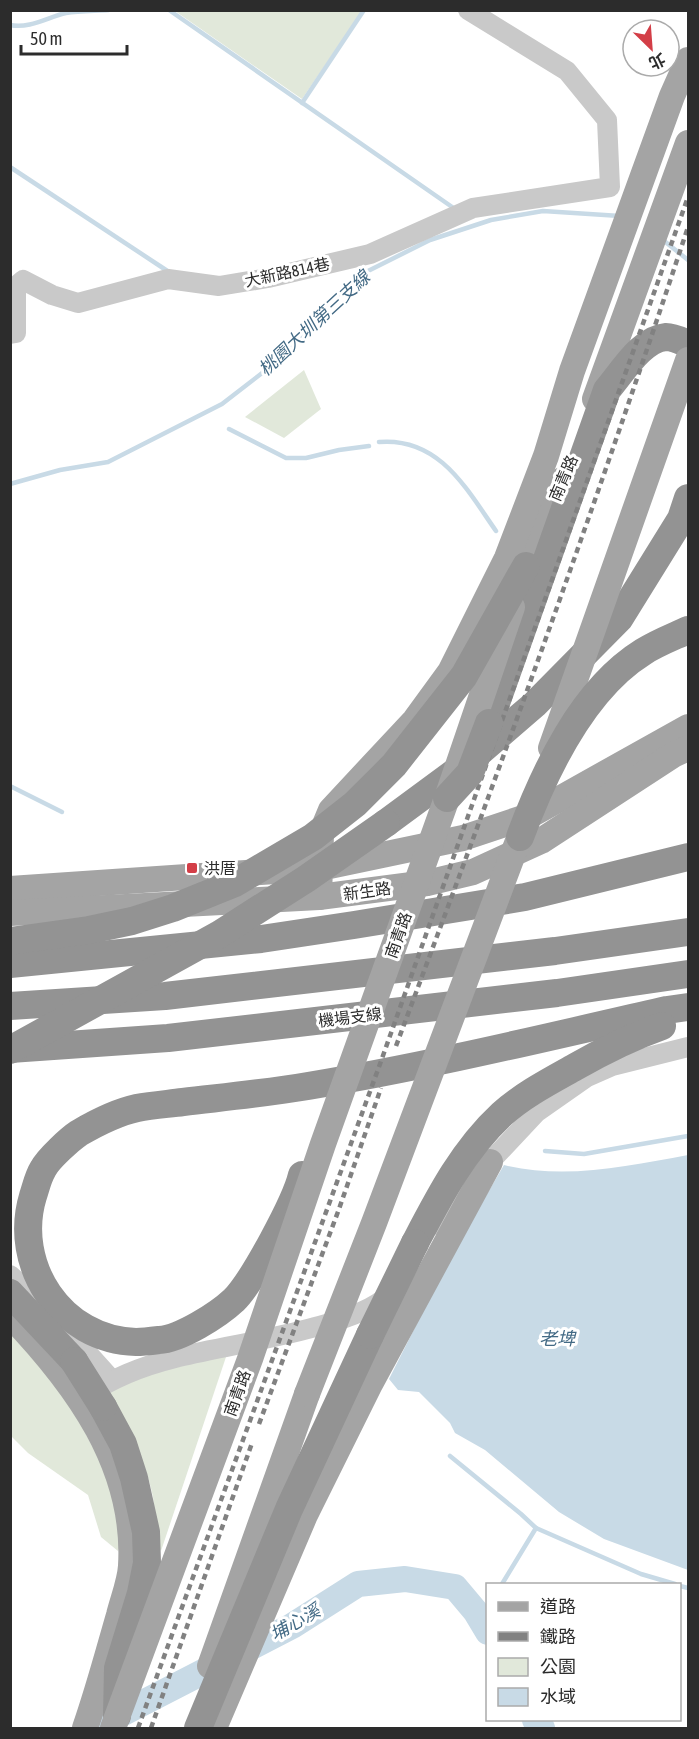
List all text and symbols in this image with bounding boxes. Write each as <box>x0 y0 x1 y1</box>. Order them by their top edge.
scale bar <box>21 18 128 56</box>
north arrow <box>621 18 681 78</box>
text: 50 m <box>30 28 62 49</box>
text: 北 <box>646 50 668 73</box>
street label: 大新路814巷 <box>243 254 331 290</box>
water label: 桃園大圳第三支線 <box>254 265 375 380</box>
street label: 南青路 <box>545 452 581 504</box>
place label: 洪厝 <box>204 859 236 877</box>
marker: 洪厝 <box>185 861 199 875</box>
street label: 新生路 <box>342 879 392 903</box>
street label: 南青路 <box>381 909 415 961</box>
street label: 機場支線 <box>317 1004 383 1030</box>
water label: 老埤 <box>539 1328 577 1349</box>
street label: 南青路 <box>220 1367 254 1419</box>
legend <box>486 1583 681 1721</box>
text: 道路 <box>540 1596 576 1617</box>
water label: 埔心溪 <box>266 1598 326 1645</box>
text: 鐵路 <box>540 1626 576 1647</box>
text: 公園 <box>540 1656 576 1677</box>
text: 水域 <box>540 1686 576 1707</box>

